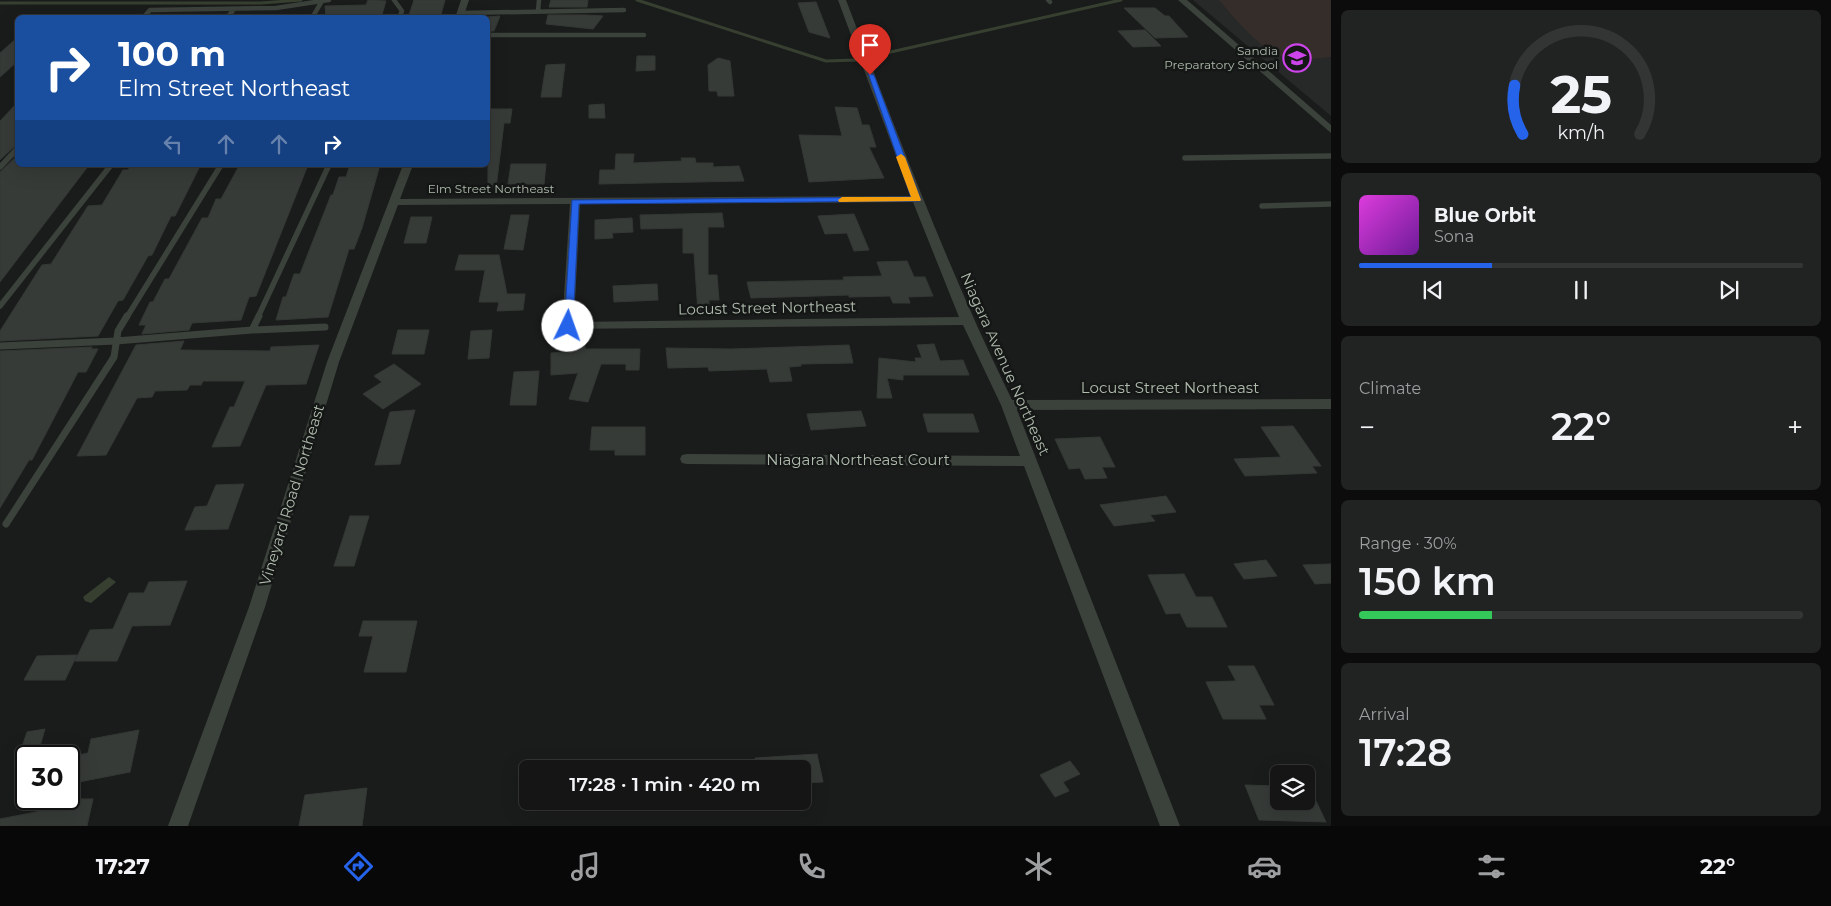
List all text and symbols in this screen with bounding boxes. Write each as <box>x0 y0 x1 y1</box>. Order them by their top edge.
pin <box>849 24 891 75</box>
icon: arrive <box>856 31 884 59</box>
text: 100 m <box>118 32 226 75</box>
icon: right <box>35 35 100 100</box>
place label: Sandia Preparatory School <box>1164 43 1278 72</box>
school or university icon: Sandia Preparatory School <box>1282 43 1312 73</box>
text: 25 <box>1550 63 1612 126</box>
text: Elm Street Northeast <box>118 75 350 102</box>
text: km/h <box>1557 122 1605 143</box>
icon: left <box>159 130 187 158</box>
icon: ahead <box>212 130 240 158</box>
icon: ahead <box>265 130 293 158</box>
icon: right <box>318 130 346 158</box>
street label: Elm Street Northeast <box>428 181 554 196</box>
text: Blue Orbit <box>1434 204 1536 227</box>
text: Sona <box>1434 227 1474 246</box>
street label: Niagara Avenue Northeast <box>956 269 1054 458</box>
icon: previous <box>1419 276 1447 304</box>
icon: pause <box>1567 276 1595 304</box>
icon: next <box>1715 276 1743 304</box>
street label: Locust Street Northeast <box>678 296 856 319</box>
position arrow <box>541 299 593 351</box>
street label: Locust Street Northeast <box>1081 378 1259 397</box>
text: Climate <box>1359 379 1421 398</box>
street label: Vineyard Road Northeast <box>255 402 328 588</box>
text: 22° <box>1551 403 1611 450</box>
text: − <box>1359 410 1375 444</box>
text: + <box>1787 410 1803 444</box>
street label: Niagara Northeast Court <box>766 450 950 469</box>
text: Range · 30% <box>1359 534 1457 553</box>
text: 150 km <box>1359 558 1496 605</box>
text: Arrival <box>1359 705 1409 724</box>
text: 17:28 <box>1359 729 1452 776</box>
speed limit sign: 30 <box>15 745 80 810</box>
map controls <box>1270 765 1315 810</box>
button: layers <box>1270 765 1315 810</box>
text: 17:28 · 1 min · 420 m <box>569 773 761 796</box>
icon: directions <box>341 849 376 884</box>
icon: music <box>568 849 603 884</box>
icon: phone <box>794 849 829 884</box>
icon: climate <box>1021 849 1056 884</box>
icon: car <box>1247 849 1282 884</box>
icon: filters <box>1474 849 1509 884</box>
text: 17:27 <box>96 853 150 880</box>
text: 22° <box>1700 853 1735 880</box>

